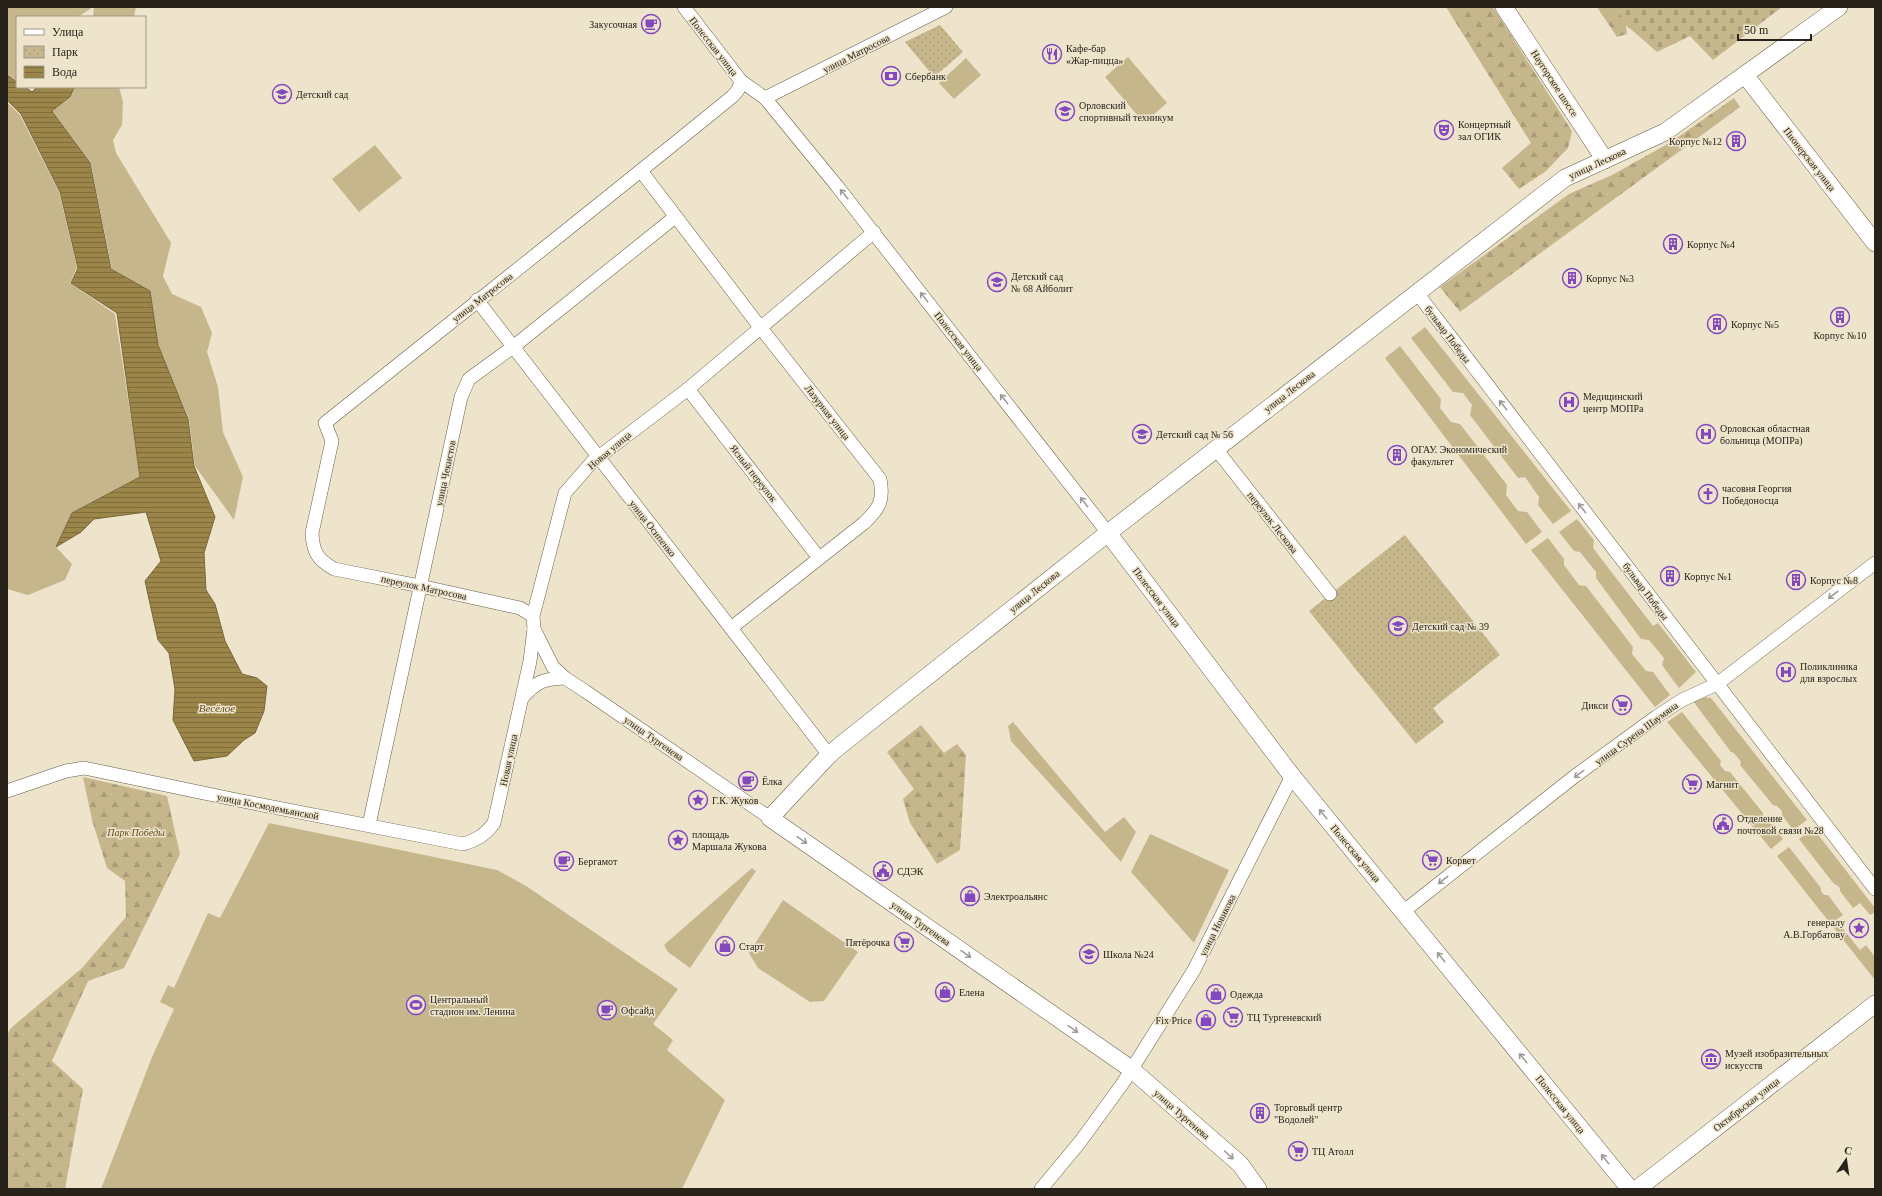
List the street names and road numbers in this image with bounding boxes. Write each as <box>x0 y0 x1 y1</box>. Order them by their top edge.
street label: Полесская улица <box>687 15 740 78</box>
street label: улица Матросова <box>821 32 892 75</box>
street label: Наугорское шоссе <box>1529 48 1581 119</box>
street label: Пионерская улица <box>1781 125 1838 194</box>
street label: улица Лескова <box>1567 145 1628 181</box>
street label: улица Матросова <box>450 270 515 324</box>
street label: бульвар Победы <box>1423 304 1473 365</box>
street label: Полесская улица <box>932 310 985 373</box>
street label: улица Лескова <box>1262 368 1317 415</box>
street label: Лазурная улица <box>803 383 853 442</box>
street label: Новая улица <box>585 429 634 472</box>
street label: улица Чекистов <box>433 439 458 507</box>
street label: Ясный переулок <box>728 443 779 504</box>
street label: переулок Лескова <box>1245 489 1300 556</box>
street label: улица Осипенко <box>627 498 678 559</box>
street label: бульвар Победы <box>1621 561 1671 622</box>
street label: Полесская улица <box>1131 565 1183 630</box>
street label: улица Лескова <box>1007 567 1062 615</box>
street label: переулок Матросова <box>380 573 468 602</box>
street label: улица Сурена Шаумяна <box>1593 699 1680 767</box>
street label: улица Тургенева <box>622 714 686 763</box>
street label: Новая улица <box>498 732 519 787</box>
street label: улица Космодемьянской <box>216 791 320 822</box>
street label: Полесская улица <box>1328 822 1383 885</box>
street label: улица Новикова <box>1197 892 1238 958</box>
street label: улица Тургенева <box>889 899 953 948</box>
street label: Полесская улица <box>1534 1073 1588 1136</box>
street label: Октябрьская улица <box>1711 1075 1782 1134</box>
street label: улица Тургенева <box>1152 1087 1212 1142</box>

